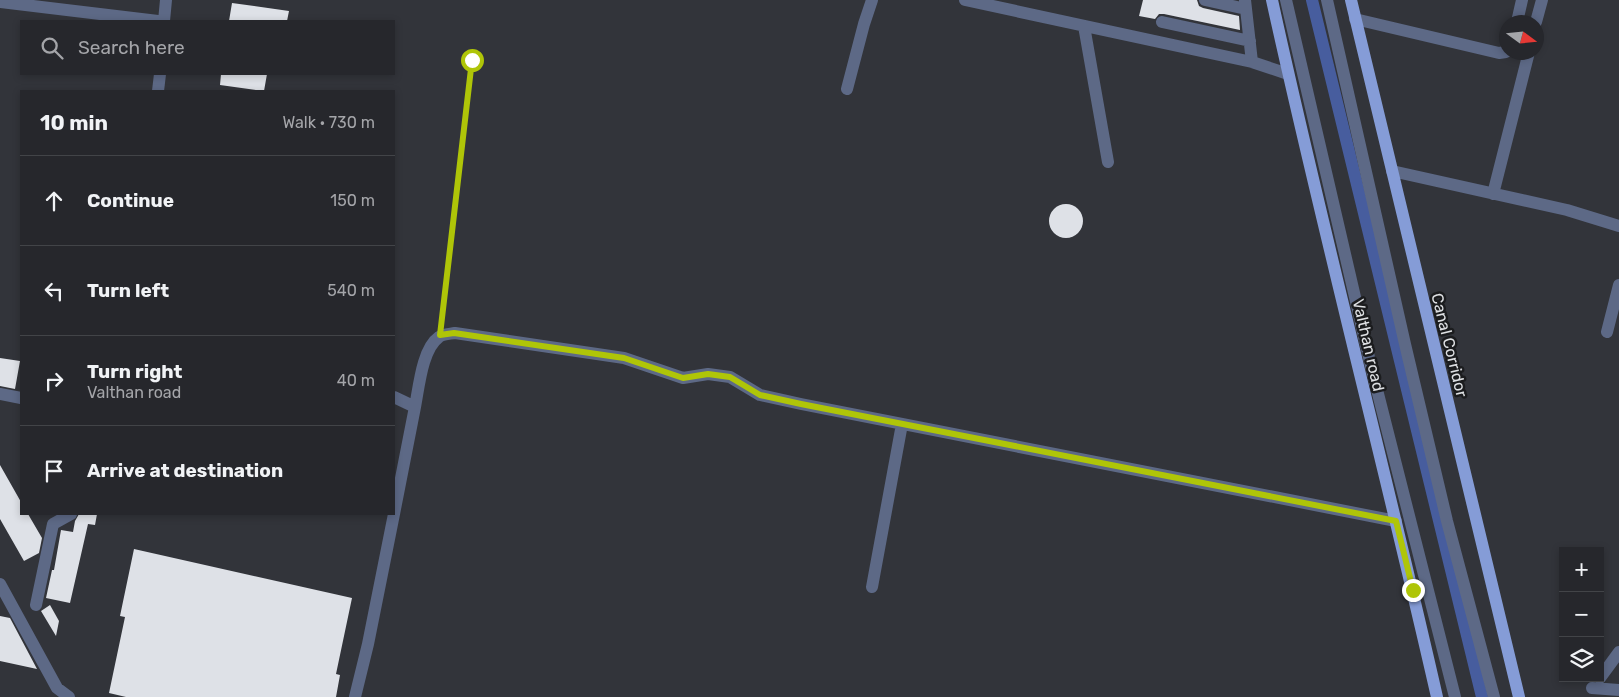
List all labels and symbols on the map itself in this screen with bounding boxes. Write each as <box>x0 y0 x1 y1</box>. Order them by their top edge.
north arrow <box>1499 15 1544 60</box>
route start <box>461 49 484 72</box>
street label: Canal Corridor <box>1427 291 1472 399</box>
street label: Valthan road <box>1349 297 1388 393</box>
route end <box>1402 579 1425 602</box>

